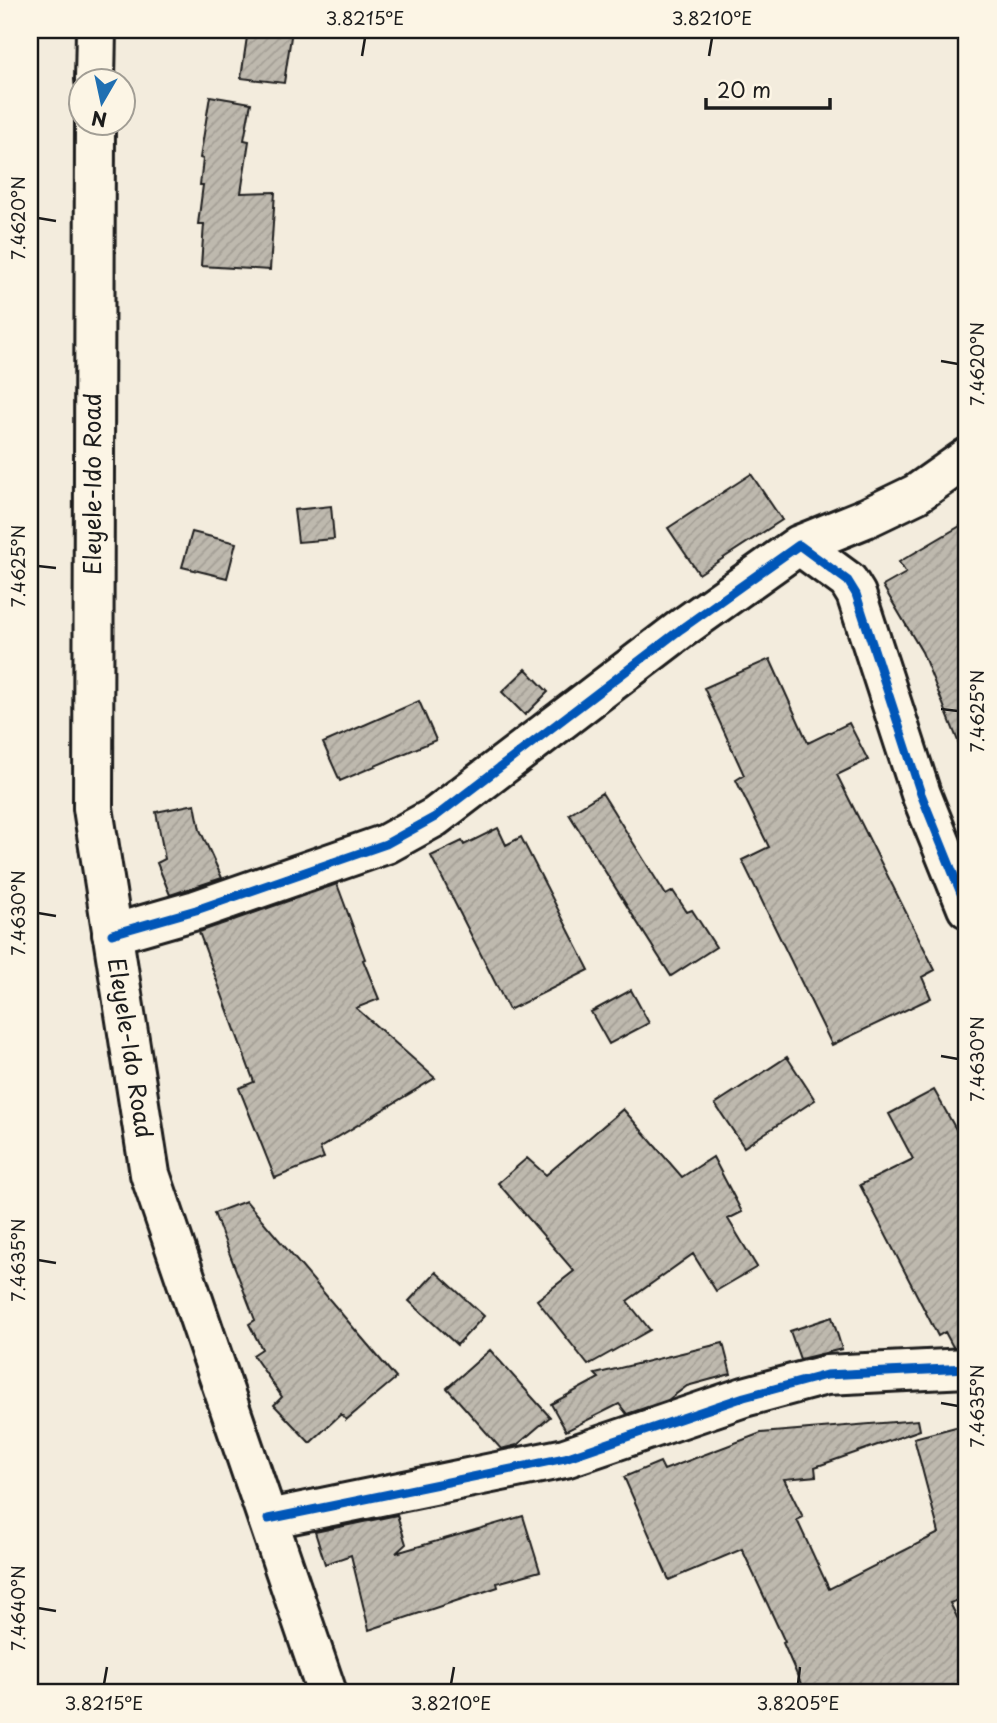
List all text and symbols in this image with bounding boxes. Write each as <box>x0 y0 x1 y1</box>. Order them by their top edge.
text: 3.8215°E <box>326 4 404 31</box>
text: 3.8210°E <box>672 4 752 31</box>
north arrow <box>66 66 136 136</box>
scale bar <box>706 66 831 110</box>
text: 20 m <box>717 73 771 105</box>
text: N <box>90 105 109 135</box>
text: 7.4620°N <box>4 176 31 260</box>
text: 7.4620°N <box>963 322 990 406</box>
street label: Eleyele-Ido Road <box>74 393 109 575</box>
text: 7.4625°N <box>4 525 31 607</box>
text: 7.4625°N <box>963 670 990 752</box>
text: 7.4630°N <box>4 870 31 956</box>
street label: Eleyele-Ido Road <box>100 955 163 1141</box>
text: 7.4630°N <box>963 1016 990 1102</box>
text: 7.4635°N <box>4 1218 31 1302</box>
text: 7.4635°N <box>963 1364 990 1448</box>
text: 7.4640°N <box>4 1565 31 1651</box>
text: 3.8215°E <box>65 1689 143 1716</box>
text: 3.8210°E <box>411 1689 491 1716</box>
text: 3.8205°E <box>757 1689 839 1716</box>

